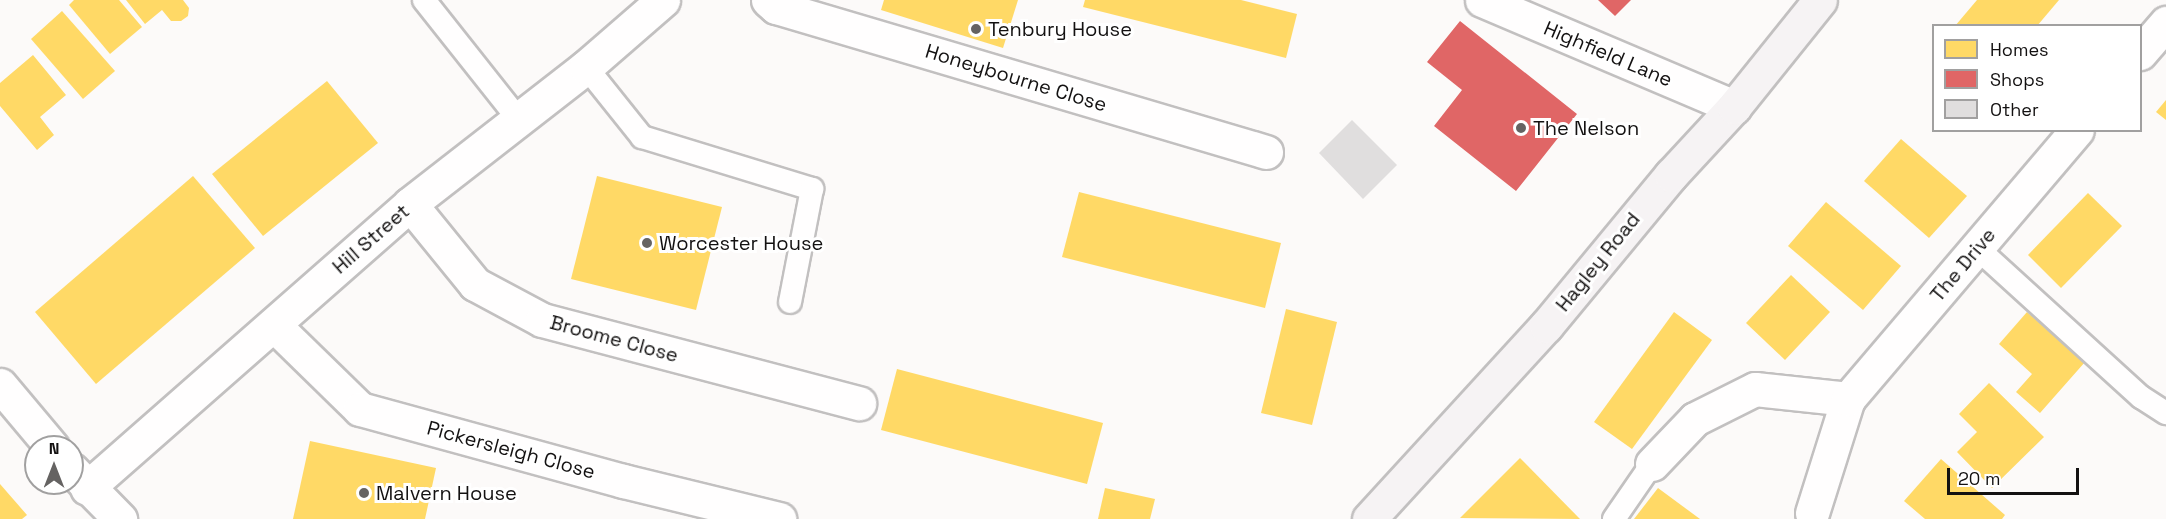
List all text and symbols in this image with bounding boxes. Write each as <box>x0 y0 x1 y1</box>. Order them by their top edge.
street label: Highfield Lane <box>1540 16 1676 92</box>
place label: Tenbury House <box>988 17 1132 41</box>
marker: Tenbury House <box>969 22 983 36</box>
legend <box>1932 24 2142 132</box>
text: Homes <box>1990 38 2049 61</box>
street label: Honeybourne Close <box>922 39 1110 117</box>
text: Shops <box>1990 68 2044 91</box>
text: Other <box>1990 98 2039 121</box>
place label: The Nelson <box>1533 116 1639 140</box>
marker: The Nelson <box>1514 121 1528 135</box>
street label: Hill Street <box>328 199 414 279</box>
street label: Hagley Road <box>1551 208 1645 316</box>
street label: The Drive <box>1925 223 2001 307</box>
place label: Worcester House <box>659 231 823 255</box>
marker: Worcester House <box>640 236 654 250</box>
street label: Broome Close <box>547 310 681 368</box>
street label: Pickersleigh Close <box>424 416 598 484</box>
north arrow <box>24 435 84 495</box>
text: N <box>49 438 59 459</box>
scale bar <box>1950 456 2082 494</box>
text: 20 m <box>1958 467 2001 490</box>
place label: Malvern House <box>376 481 517 505</box>
marker: Malvern House <box>357 486 371 500</box>

